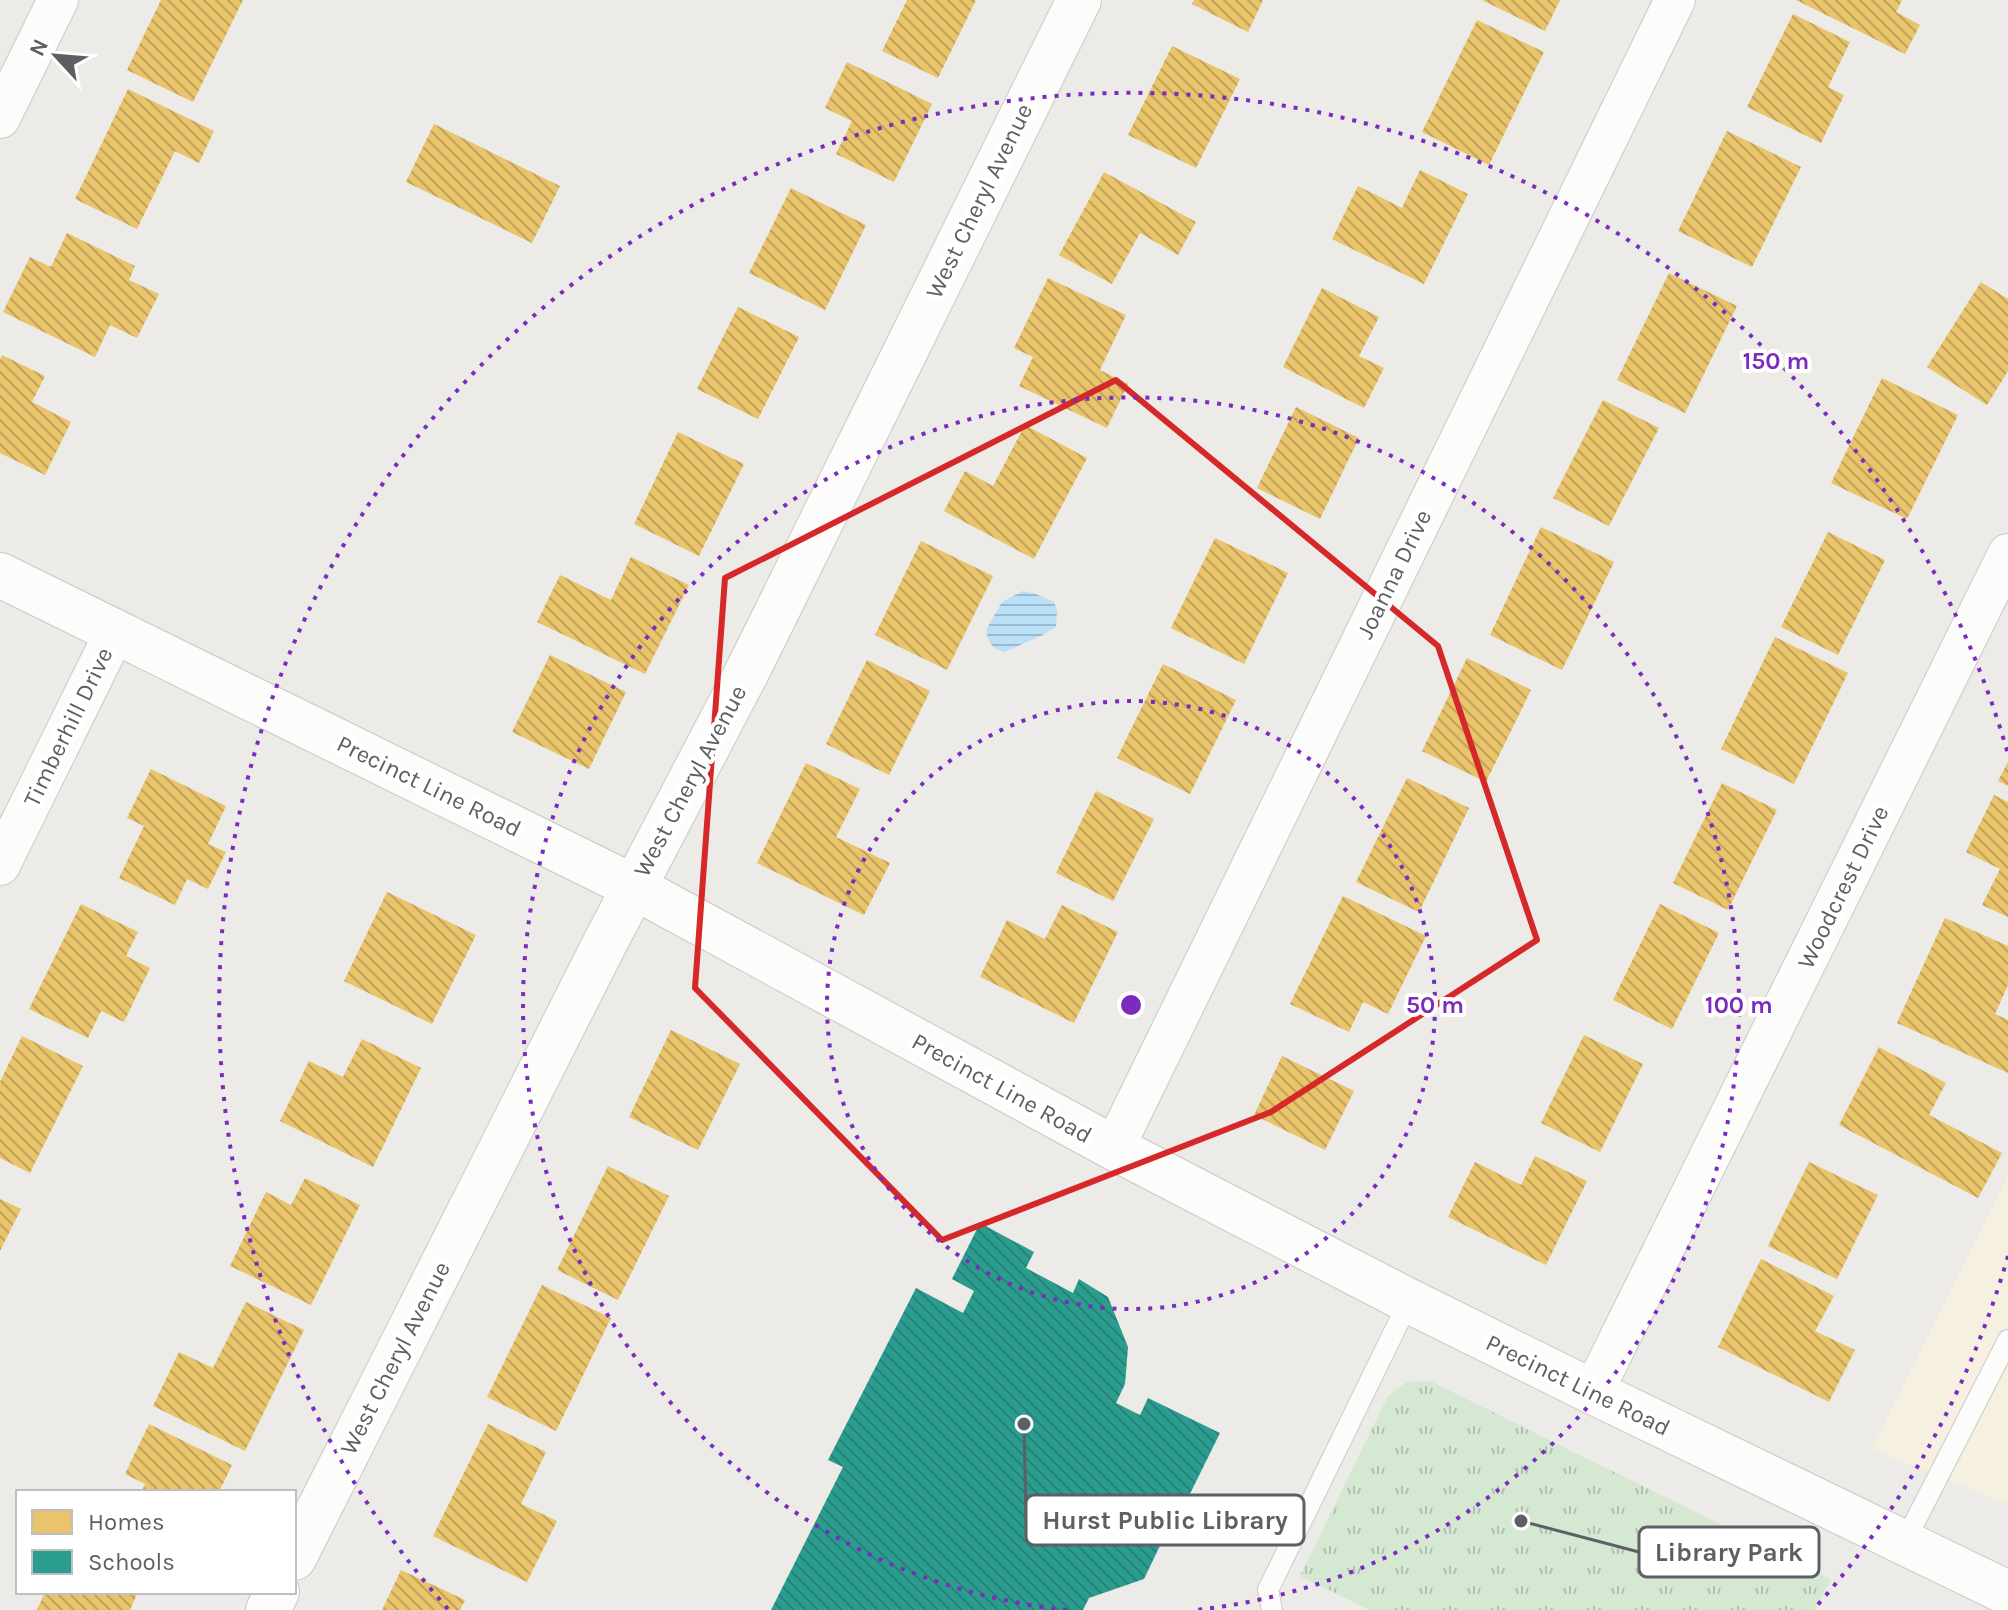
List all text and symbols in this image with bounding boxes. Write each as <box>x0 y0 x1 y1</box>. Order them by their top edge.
north arrow <box>16 16 96 96</box>
text: N <box>24 35 54 60</box>
street label: West Cheryl Avenue <box>920 99 1038 303</box>
text: 150 m <box>1743 347 1809 375</box>
street label: Joanna Drive <box>1351 505 1437 643</box>
street label: Timberhill Drive <box>17 643 119 811</box>
street label: West Cheryl Avenue <box>628 680 752 882</box>
street label: Precinct Line Road <box>332 729 526 843</box>
street label: Woodcrest Drive <box>1791 801 1895 973</box>
centre of rings <box>1117 991 1145 1019</box>
text: 50 m <box>1406 991 1464 1019</box>
text: 100 m <box>1705 991 1773 1019</box>
street label: Precinct Line Road <box>907 1027 1097 1149</box>
street label: West Cheryl Avenue <box>334 1257 456 1459</box>
street label: Precinct Line Road <box>1481 1328 1675 1442</box>
legend <box>16 1490 296 1594</box>
callout: Hurst Public Library <box>1026 1495 1304 1545</box>
text: Hurst Public Library <box>1042 1505 1288 1536</box>
text: Homes <box>88 1508 165 1536</box>
callout: Library Park <box>1639 1527 1819 1577</box>
text: Library Park <box>1655 1537 1803 1568</box>
text: Schools <box>88 1548 175 1576</box>

